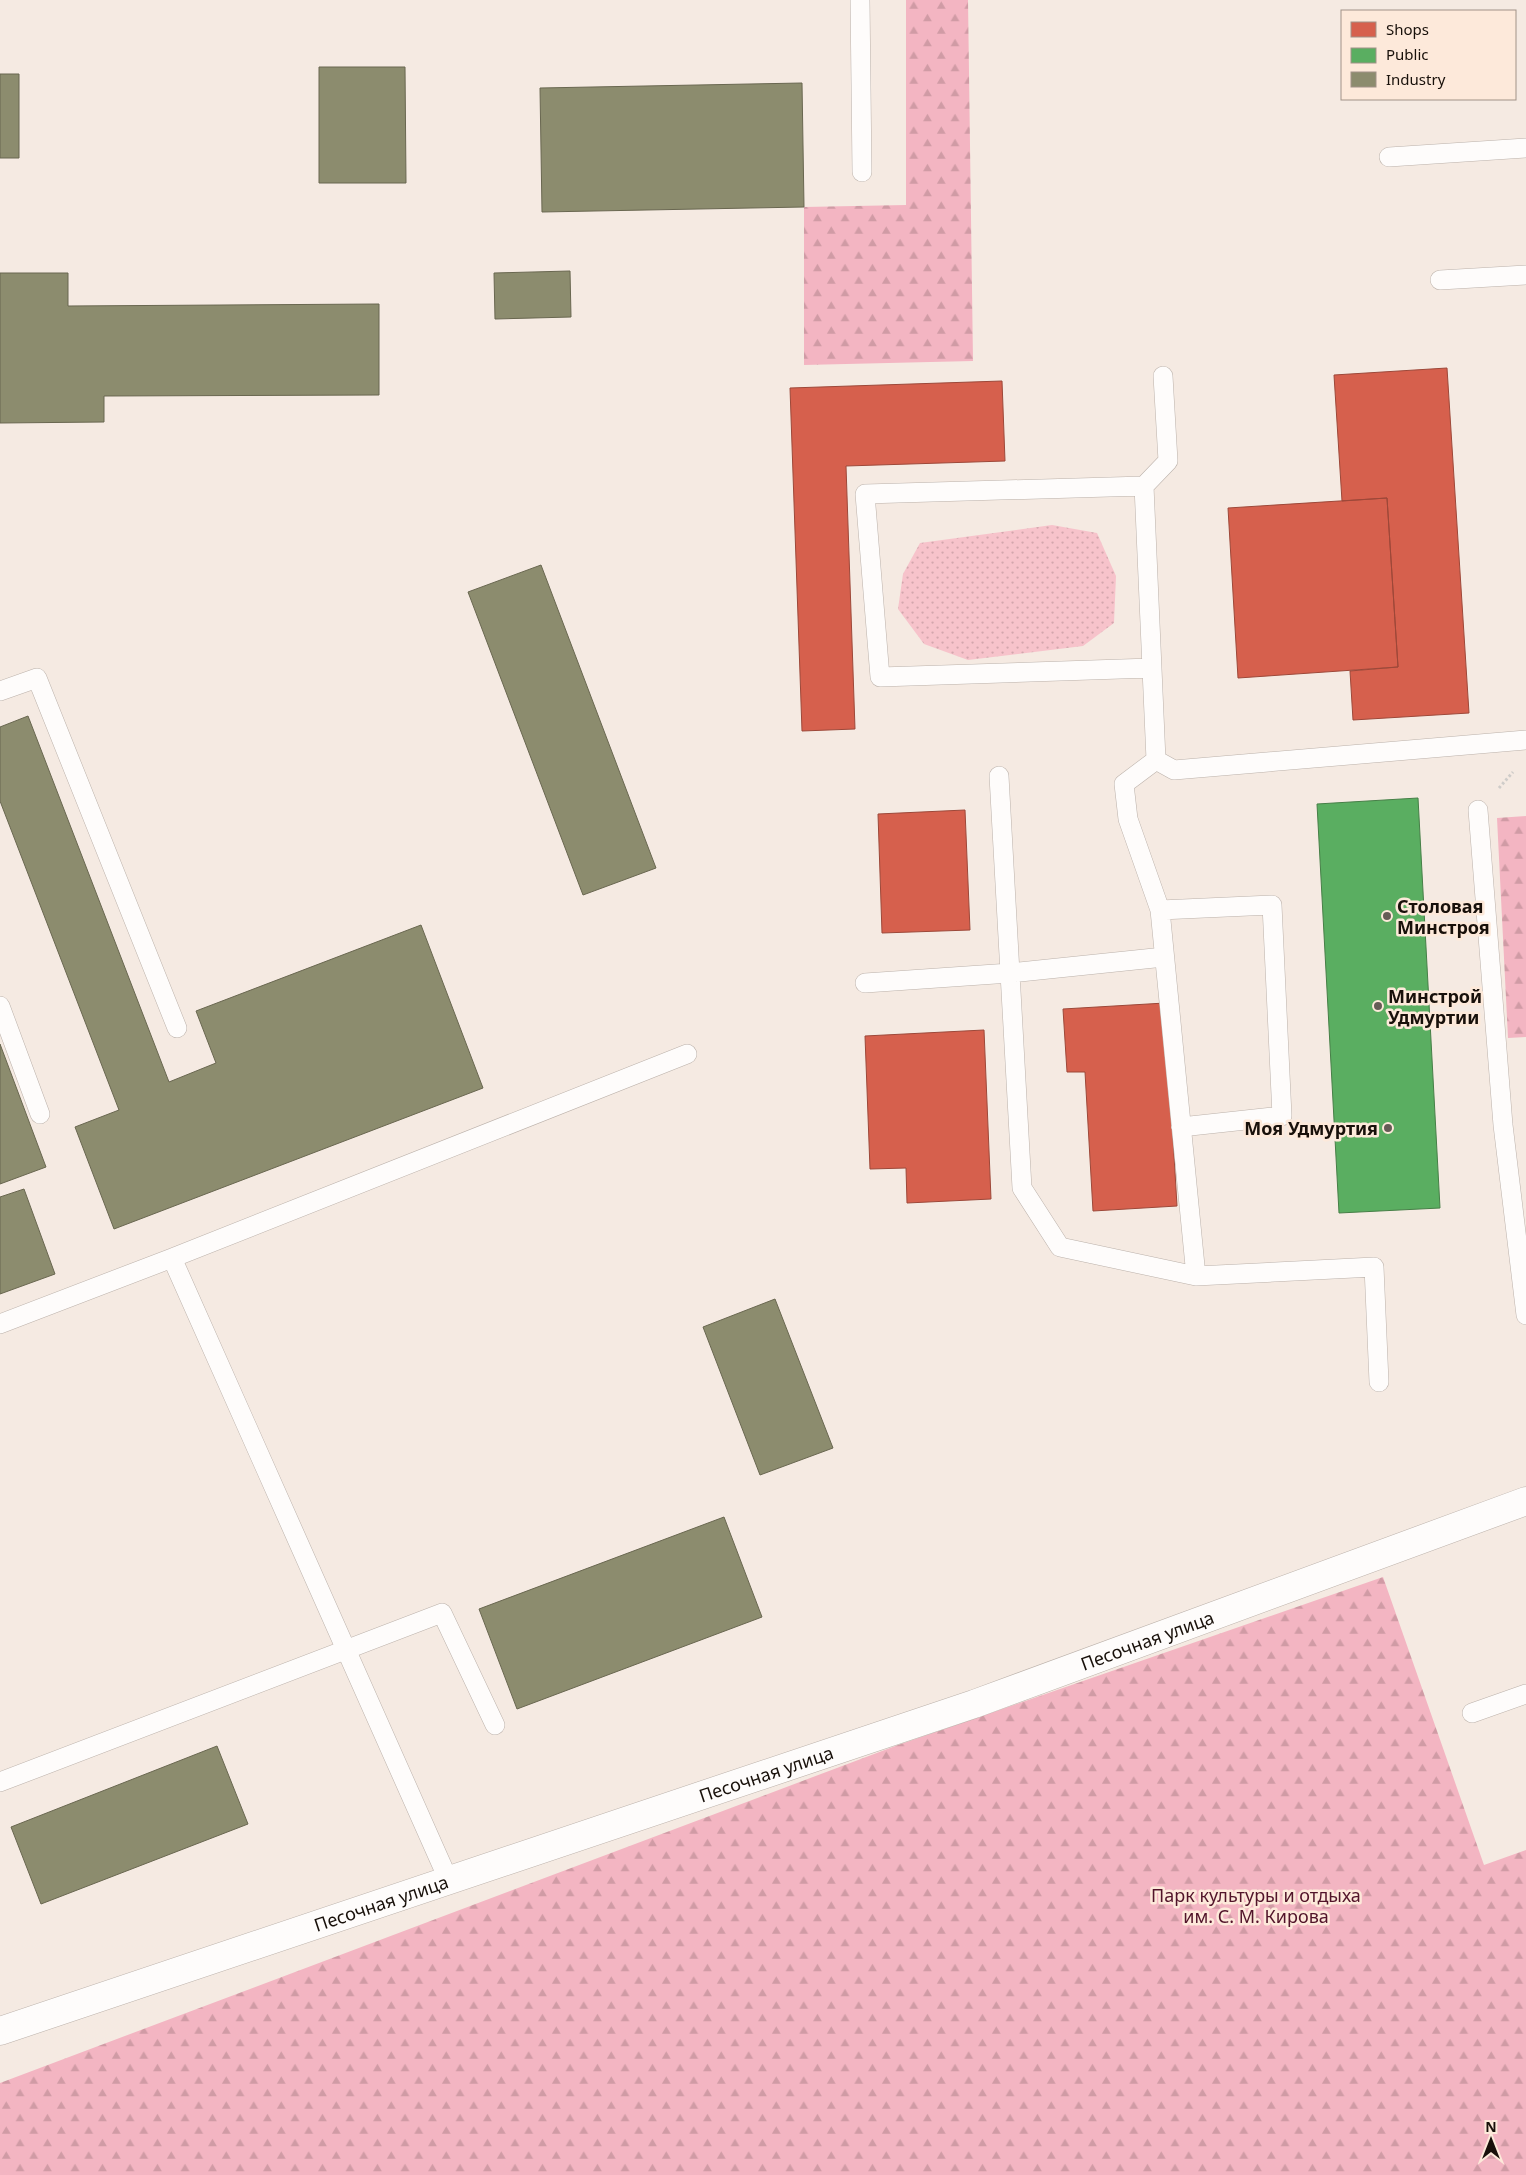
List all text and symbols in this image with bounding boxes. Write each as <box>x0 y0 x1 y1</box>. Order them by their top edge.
legend <box>1341 10 1516 100</box>
text: Shops <box>1386 19 1429 39</box>
text: Public <box>1386 44 1429 64</box>
text: Industry <box>1386 69 1446 89</box>
place label: Столовая Минстроя <box>1397 894 1490 939</box>
marker: Столовая Минстроя <box>1381 910 1393 922</box>
place label: Минстрой Удмуртии <box>1388 984 1482 1029</box>
marker: Минстрой Удмуртии <box>1372 1000 1384 1012</box>
place label: Моя Удмуртия <box>1244 1116 1378 1140</box>
marker: Моя Удмуртия <box>1382 1122 1394 1134</box>
street label: Песочная улица <box>1077 1605 1217 1676</box>
street label: Песочная улица <box>696 1740 836 1808</box>
street label: Песочная улица <box>311 1869 451 1937</box>
park label: Парк культуры и отдыха им. С. М. Кирова <box>1151 1883 1361 1928</box>
north arrow <box>1466 2115 1516 2165</box>
text: N <box>1485 2117 1497 2136</box>

